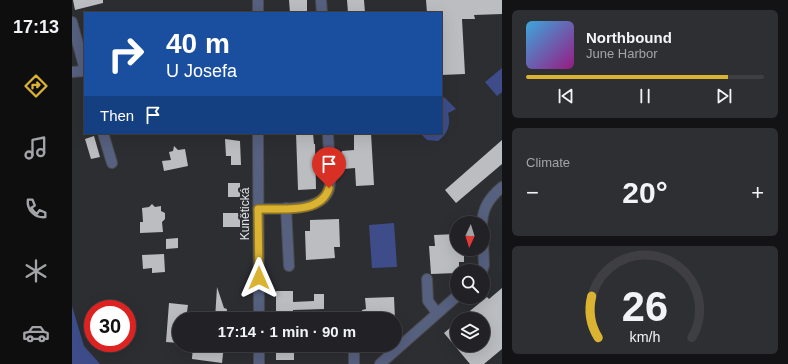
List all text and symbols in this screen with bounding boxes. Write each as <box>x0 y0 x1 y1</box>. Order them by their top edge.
text: 17:13 <box>13 17 59 37</box>
icon: right <box>100 28 152 80</box>
text: 40 m <box>166 28 230 59</box>
text: Northbound <box>586 29 672 46</box>
text: June Harbor <box>586 46 658 61</box>
text: U Josefa <box>166 61 237 81</box>
icon: directions <box>22 72 50 100</box>
icon: previous <box>555 85 577 107</box>
icon: pause <box>634 85 656 107</box>
icon: next <box>713 85 735 107</box>
icon: arrive <box>142 104 164 126</box>
text: Then <box>100 107 134 124</box>
icon: music <box>22 134 50 162</box>
pin <box>312 147 346 188</box>
icon: arrive <box>318 153 340 175</box>
text: Climate <box>526 155 570 170</box>
text: 20° <box>622 176 668 209</box>
text: − <box>526 180 539 205</box>
text: + <box>751 180 764 205</box>
street label: Kunětická <box>238 187 252 240</box>
icon: phone <box>22 195 50 223</box>
north arrow <box>450 216 490 256</box>
map controls <box>450 216 490 352</box>
icon: climate <box>22 257 50 285</box>
position arrow <box>238 257 280 299</box>
button: search <box>450 264 490 304</box>
text: 26 <box>622 283 668 330</box>
speed limit sign: 30 <box>84 300 136 352</box>
button: layers <box>450 312 490 352</box>
icon: car <box>22 319 50 347</box>
text: 17:14 · 1 min · 90 m <box>218 323 356 340</box>
text: km/h <box>630 329 661 345</box>

